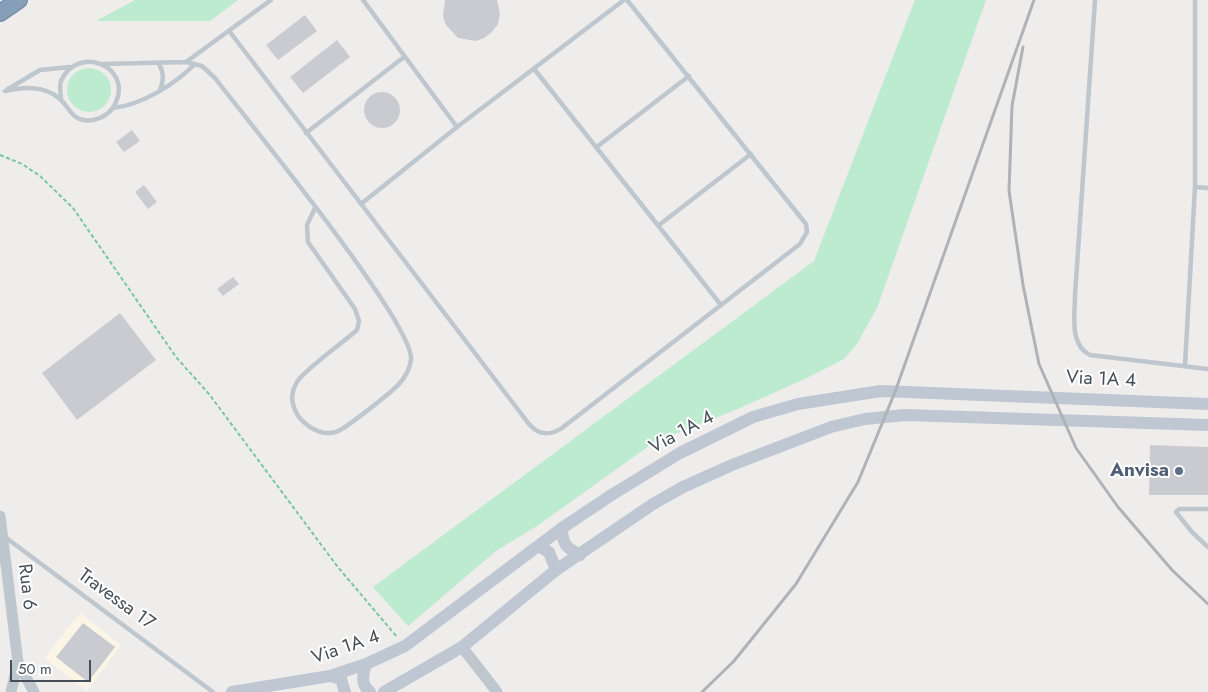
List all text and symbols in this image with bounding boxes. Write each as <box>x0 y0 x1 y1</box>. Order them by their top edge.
street label: Via 1A 4 <box>1065 367 1137 393</box>
street label: Via 1A 4 <box>646 406 718 460</box>
place label: Anvisa <box>1110 460 1169 482</box>
marker: Anvisa <box>1173 465 1185 477</box>
street label: Rua 6 <box>12 563 40 611</box>
street label: Travessa 17 <box>73 564 159 636</box>
street label: Via 1A 4 <box>309 626 383 670</box>
scale bar <box>12 650 94 682</box>
text: 50 m <box>18 658 52 680</box>

